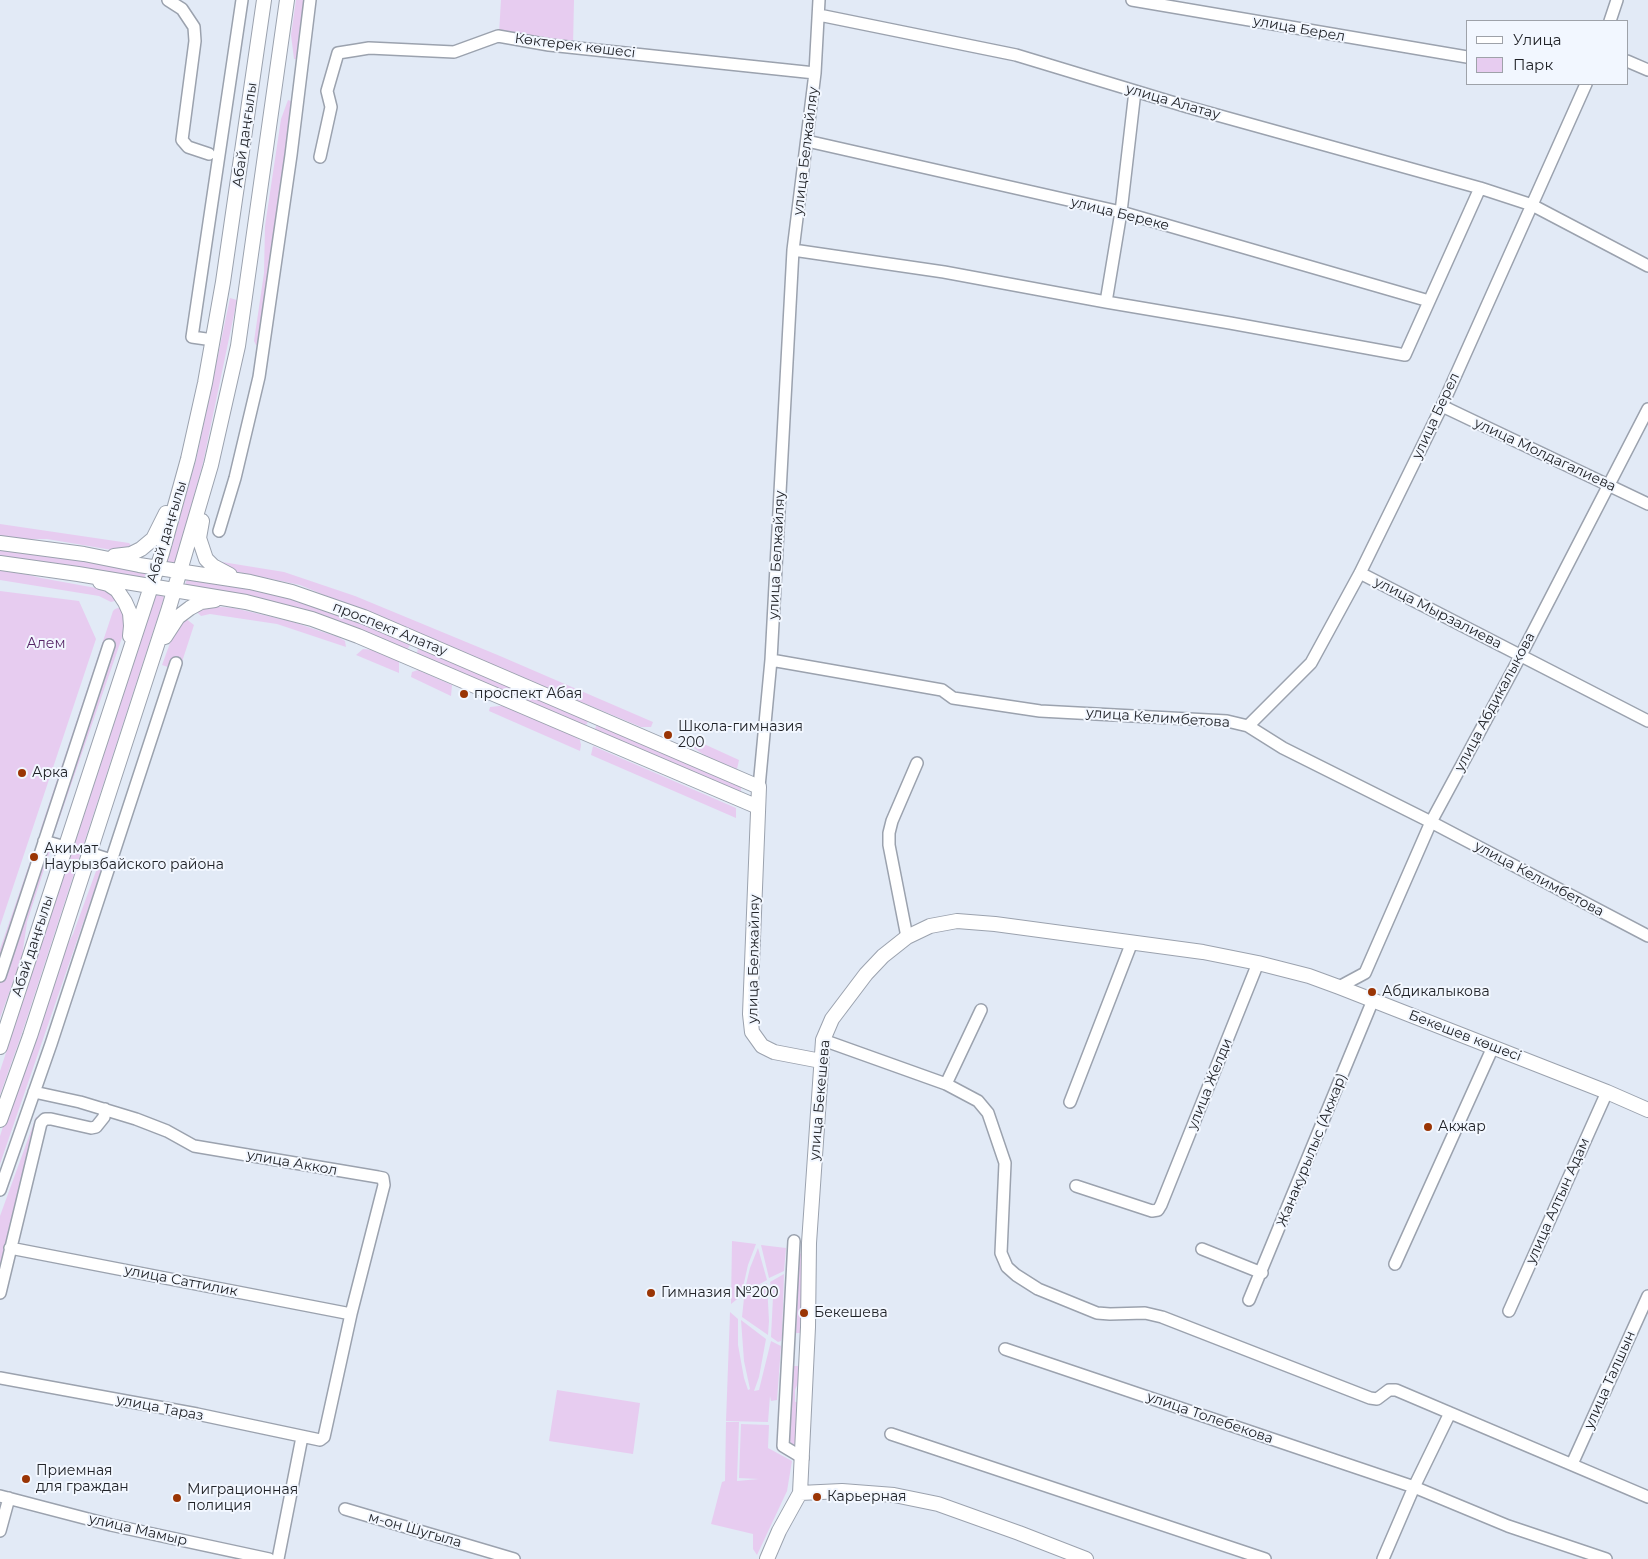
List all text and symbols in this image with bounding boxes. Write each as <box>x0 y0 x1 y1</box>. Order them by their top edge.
street label: улица Берел <box>1252 13 1346 45</box>
legend <box>1466 20 1628 85</box>
street label: Көктерек көшесі <box>514 30 636 62</box>
text: Улица <box>1513 30 1561 49</box>
text: Парк <box>1513 55 1553 74</box>
street label: Абай даңғылы <box>229 81 261 189</box>
street label: улица Алатау <box>1124 81 1222 123</box>
street label: улица Белжайляу <box>790 86 822 216</box>
street label: улица Береке <box>1069 194 1171 234</box>
street label: улица Берел <box>1409 370 1463 462</box>
street label: улица Молдагалиева <box>1471 415 1619 495</box>
street label: Абай даңғылы <box>144 479 190 585</box>
street label: улица Белжайляу <box>765 490 789 620</box>
street label: улица Мырзалиева <box>1371 574 1505 652</box>
street label: проспект Алатау <box>330 598 450 660</box>
street label: улица Абдикалыкова <box>1451 630 1539 774</box>
park label: Алем <box>27 636 65 652</box>
place label: проспект Абая <box>474 686 582 702</box>
marker: проспект Абая <box>458 688 470 700</box>
street label: улица Келимбетова <box>1085 705 1231 731</box>
place label: Школа-гимназия 200 <box>678 719 803 752</box>
marker: Школа-гимназия 200 <box>662 729 674 741</box>
place label: Арка <box>32 765 68 781</box>
marker: Арка <box>16 767 28 779</box>
street label: улица Келимбетова <box>1471 838 1607 920</box>
place label: Акимат Наурызбайского района <box>44 841 224 874</box>
marker: Акимат Наурызбайского района <box>28 851 40 863</box>
street label: Абай даңғылы <box>9 893 57 999</box>
street label: улица Белжайляу <box>744 894 764 1024</box>
place label: Абдикалыкова <box>1382 984 1490 1000</box>
marker: Абдикалыкова <box>1366 986 1378 998</box>
street label: Бекешев көшесі <box>1406 1007 1524 1065</box>
street label: улица Желди <box>1184 1036 1236 1132</box>
street label: улица Бекешева <box>806 1039 834 1161</box>
street label: Жанакурылыс (Акжар) <box>1273 1071 1351 1229</box>
place label: Акжар <box>1438 1119 1486 1135</box>
marker: Акжар <box>1422 1121 1434 1133</box>
street label: улица Алтын Адам <box>1523 1135 1593 1267</box>
street label: улица Аккол <box>245 1147 339 1179</box>
street label: улица Саттилик <box>123 1262 239 1300</box>
place label: Гимназия №200 <box>661 1285 778 1301</box>
marker: Гимназия №200 <box>645 1287 657 1299</box>
place label: Бекешева <box>814 1305 888 1321</box>
marker: Бекешева <box>798 1307 810 1319</box>
street label: улица Талшын <box>1581 1328 1639 1432</box>
street label: улица Толебекова <box>1145 1388 1275 1448</box>
street label: улица Тараз <box>115 1391 205 1425</box>
place label: Приемная для граждан <box>36 1463 129 1495</box>
marker: Приемная для граждан <box>20 1473 32 1485</box>
place label: Миграционная полиция <box>187 1482 298 1514</box>
place label: Карьерная <box>827 1489 907 1505</box>
marker: Карьерная <box>811 1491 823 1503</box>
marker: Миграционная полиция <box>171 1492 183 1504</box>
street label: м-он Шугыла <box>366 1509 464 1551</box>
street label: улица Мамыр <box>87 1510 189 1550</box>

